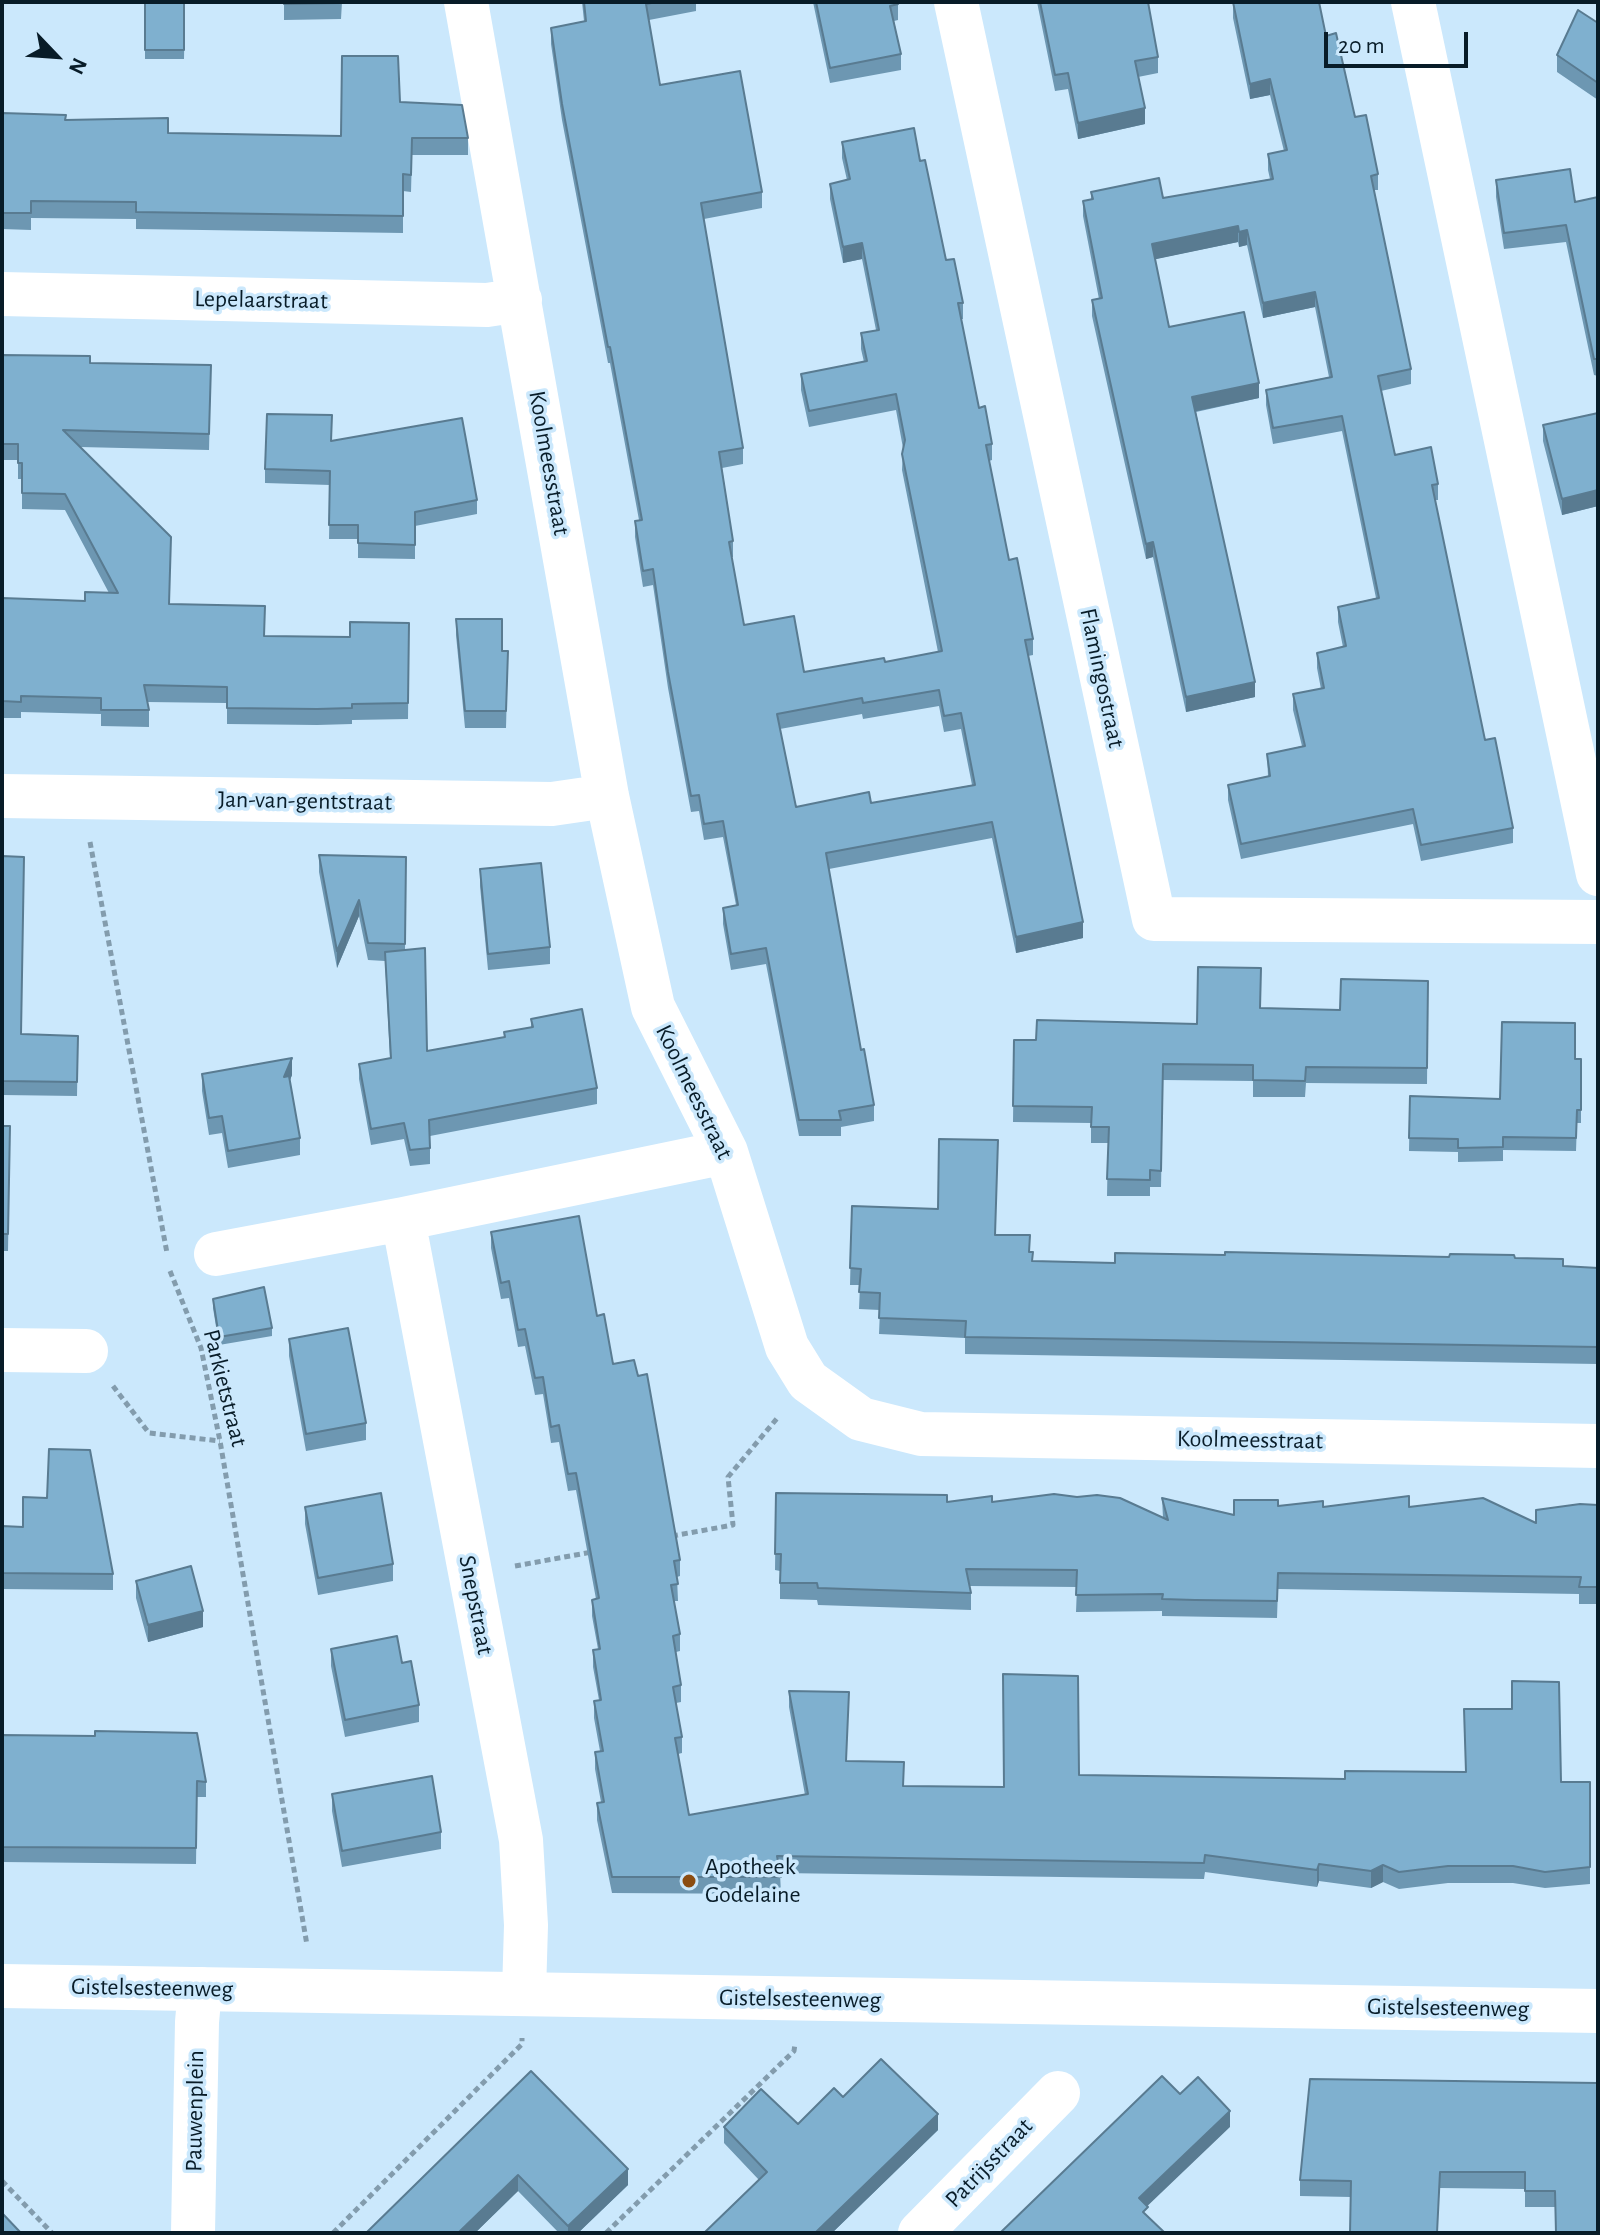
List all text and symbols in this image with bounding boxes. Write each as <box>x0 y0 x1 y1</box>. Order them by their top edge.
north arrow <box>16 16 96 96</box>
scale bar <box>1328 16 1472 66</box>
text: 20 m <box>1338 34 1385 58</box>
text: N <box>65 55 91 78</box>
street label: Lepelaarstraat <box>194 284 328 316</box>
street label: Koolmeesstraat <box>522 389 576 537</box>
street label: Flamingostraat <box>1073 606 1131 750</box>
street label: Jan-van-gentstraat <box>218 785 392 817</box>
street label: Koolmeesstraat <box>649 1020 739 1164</box>
street label: Parkietstraat <box>197 1326 253 1450</box>
street label: Koolmeesstraat <box>1177 1424 1323 1456</box>
street label: Snepstraat <box>452 1553 500 1657</box>
place label: Apotheek Godelaine <box>705 1853 800 1909</box>
marker: Apotheek Godelaine <box>680 1872 698 1890</box>
street label: Gistelsesteenweg <box>71 1972 233 2004</box>
street label: Gistelsesteenweg <box>719 1983 881 2015</box>
street label: Gistelsesteenweg <box>1367 1992 1529 2024</box>
street label: Pauwenplein <box>180 2050 210 2172</box>
street label: Patrijsstraat <box>939 2112 1039 2214</box>

